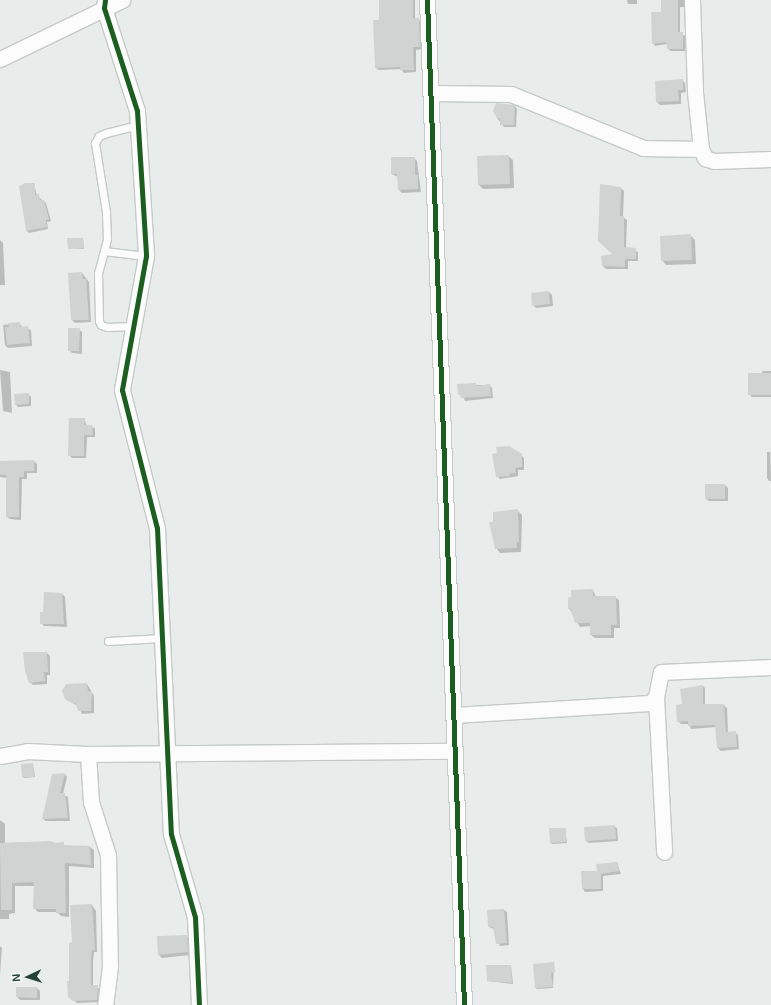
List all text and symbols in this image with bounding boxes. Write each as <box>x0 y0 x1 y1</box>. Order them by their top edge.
north arrow <box>8 957 48 997</box>
text: N <box>10 973 22 982</box>

